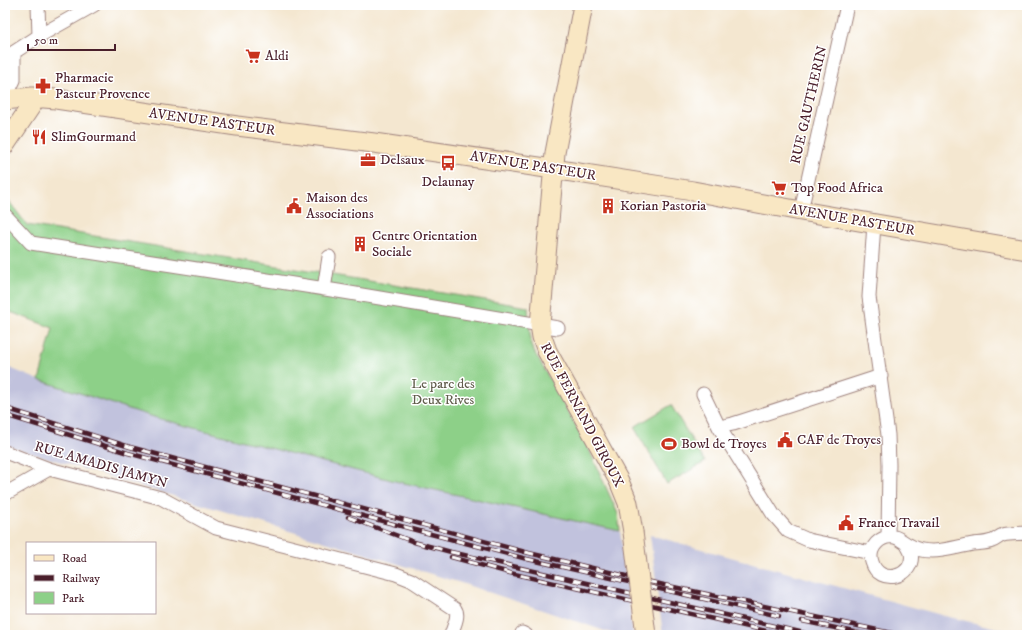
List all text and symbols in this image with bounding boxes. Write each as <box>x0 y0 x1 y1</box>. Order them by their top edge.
scale bar <box>28 26 115 52</box>
text: 50 m <box>34 33 58 48</box>
street label: RUE GAUTHERIN <box>787 44 831 166</box>
supermarket icon: Aldi <box>244 47 262 65</box>
place label: Aldi <box>265 47 289 65</box>
place label: Pharmacie Pasteur Provence <box>55 69 150 103</box>
pharmacy icon: Pharmacie Pasteur Provence <box>34 77 52 95</box>
street label: AVENUE PASTEUR <box>148 104 277 140</box>
restaurant icon: SlimGourmand <box>30 128 48 146</box>
place label: SlimGourmand <box>51 128 136 146</box>
street label: AVENUE PASTEUR <box>469 147 598 185</box>
office icon: Delsaux <box>359 151 377 169</box>
place label: Delsaux <box>380 151 425 169</box>
bus stop icon: Delaunay <box>439 154 457 172</box>
place label: Delaunay <box>422 173 475 191</box>
supermarket icon: Top Food Africa <box>770 179 788 197</box>
place label: Top Food Africa <box>791 179 883 197</box>
place label: Maison des Associations <box>306 189 374 223</box>
public building icon: Maison des Associations <box>285 197 303 215</box>
building icon: Korian Pastoria <box>599 197 617 215</box>
place label: Korian Pastoria <box>620 197 706 215</box>
street label: AVENUE PASTEUR <box>788 200 917 240</box>
place label: Centre Orientation Sociale <box>372 227 478 261</box>
building icon: Centre Orientation Sociale <box>351 235 369 253</box>
street label: RUE FERNAND GIROUX <box>536 340 628 490</box>
park label: Le parc des Deux Rives <box>411 375 475 409</box>
public building icon: CAF de Troyes <box>776 431 794 449</box>
place label: CAF de Troyes <box>797 431 881 449</box>
sports icon: Bowl de Troyes <box>660 435 678 453</box>
place label: Bowl de Troyes <box>681 435 767 453</box>
street label: RUE AMADIS JAMYN <box>32 437 170 493</box>
public building icon: France Travail <box>837 514 855 532</box>
place label: France Travail <box>858 514 940 532</box>
legend <box>26 542 156 614</box>
text: Road <box>62 551 87 566</box>
text: Railway <box>62 571 100 586</box>
text: Park <box>62 591 84 606</box>

